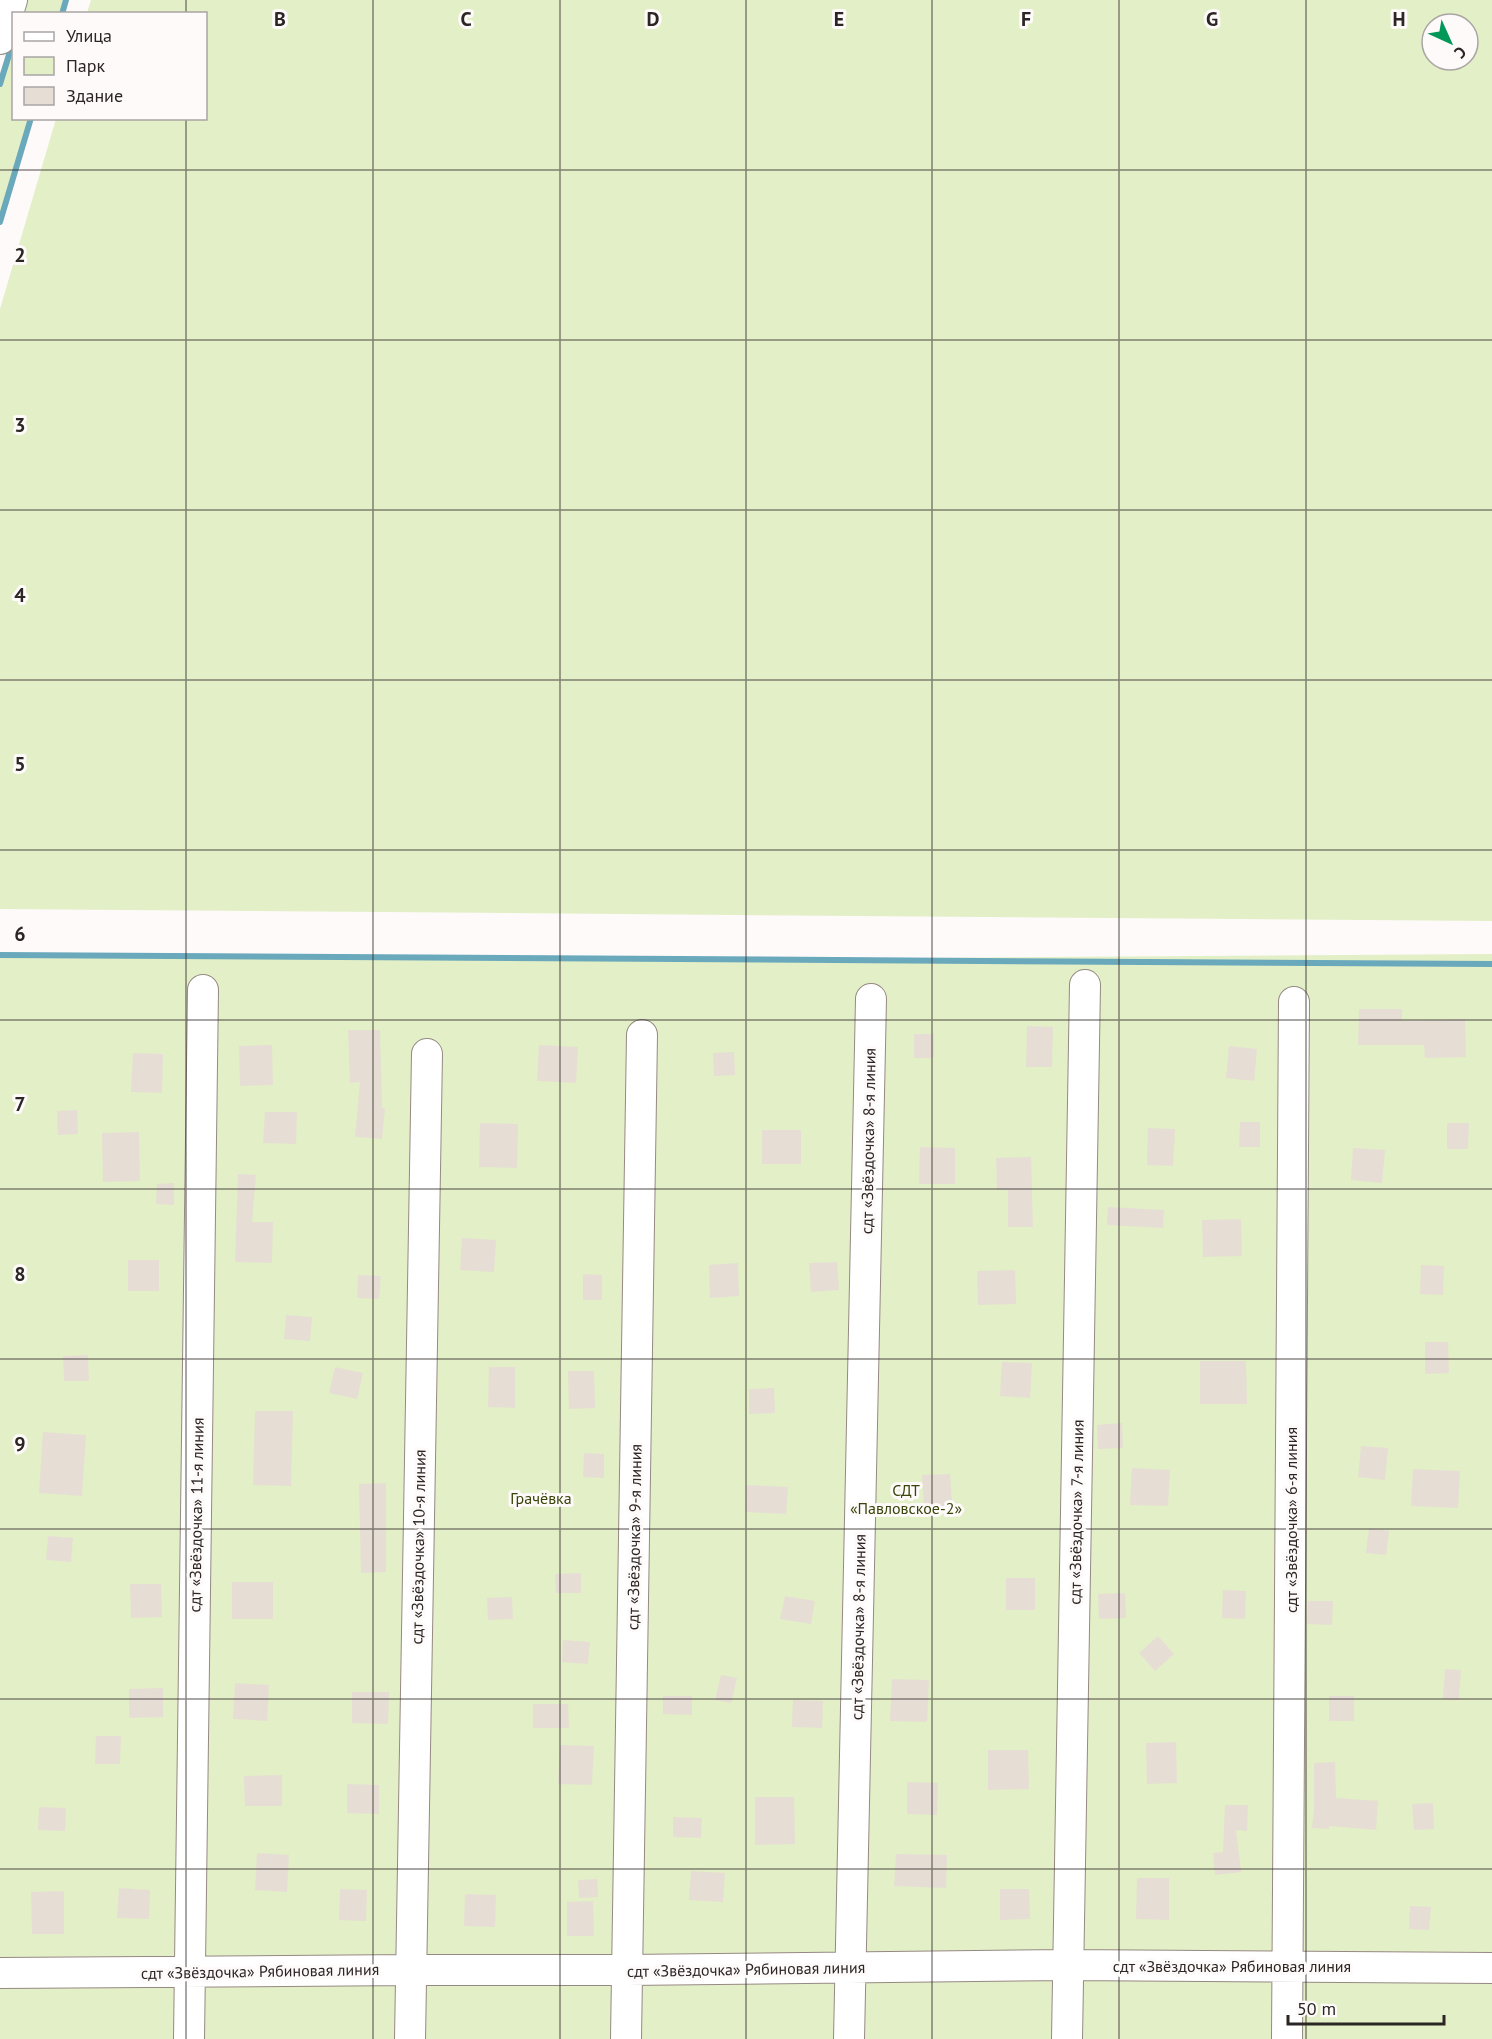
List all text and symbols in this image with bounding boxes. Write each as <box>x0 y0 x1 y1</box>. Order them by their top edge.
text: B <box>274 6 286 32</box>
text: C <box>460 6 472 32</box>
text: D <box>647 6 660 32</box>
text: E <box>834 6 844 32</box>
text: F <box>1021 6 1031 32</box>
text: G <box>1206 6 1218 32</box>
text: H <box>1392 6 1406 32</box>
legend <box>12 12 207 120</box>
north arrow <box>1420 12 1480 72</box>
text: Улица <box>66 24 112 47</box>
text: С <box>1450 42 1471 63</box>
text: Парк <box>66 54 106 77</box>
text: Здание <box>66 84 123 107</box>
text: 2 <box>14 242 26 268</box>
text: 3 <box>14 412 26 438</box>
text: 4 <box>14 582 26 608</box>
text: 5 <box>14 751 26 777</box>
text: 6 <box>14 921 26 947</box>
street label: сдт «Звёздочка» 8-я линия <box>856 1048 880 1234</box>
text: 7 <box>14 1091 26 1117</box>
text: 8 <box>14 1261 26 1287</box>
street label: сдт «Звёздочка» 11-я линия <box>184 1417 208 1613</box>
street label: сдт «Звёздочка» 7-я линия <box>1064 1419 1088 1605</box>
street label: сдт «Звёздочка» 6-я линия <box>1281 1427 1301 1613</box>
text: 9 <box>14 1431 26 1457</box>
street label: сдт «Звёздочка» 9-я линия <box>622 1444 646 1630</box>
street label: сдт «Звёздочка» 10-я линия <box>406 1449 430 1645</box>
park label: СДТ «Павловское-2» <box>850 1480 962 1518</box>
park label: Грачёвка <box>510 1488 572 1508</box>
street label: сдт «Звёздочка» 8-я линия <box>846 1534 870 1720</box>
street label: сдт «Звёздочка» Рябиновая линия <box>1113 1956 1351 1976</box>
street label: сдт «Звёздочка» Рябиновая линия <box>627 1957 865 1981</box>
street label: сдт «Звёздочка» Рябиновая линия <box>141 1959 379 1983</box>
scale bar <box>1288 1988 1444 2026</box>
text: 50 m <box>1297 1997 1336 2020</box>

